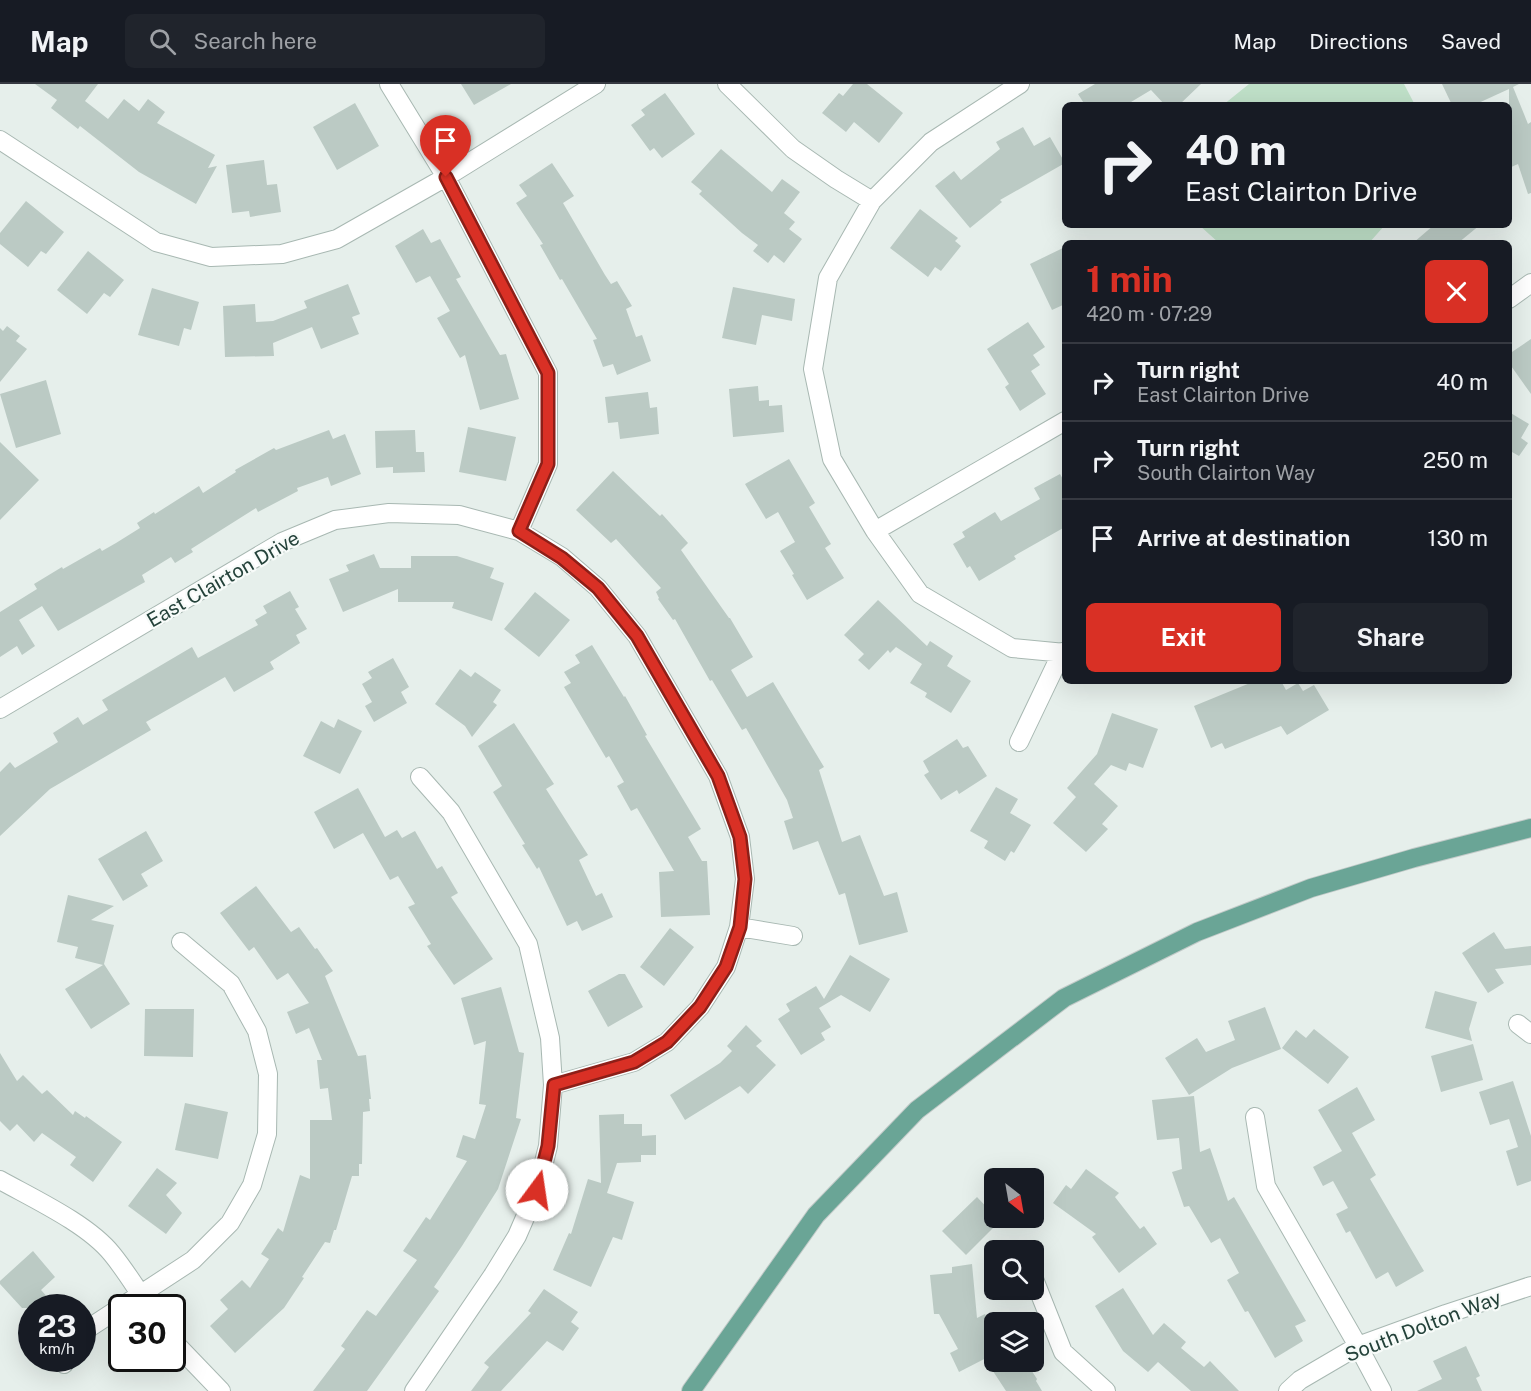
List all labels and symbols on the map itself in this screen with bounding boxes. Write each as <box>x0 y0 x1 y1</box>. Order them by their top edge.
pin <box>420 115 471 177</box>
street label: East Clairton Drive <box>142 526 304 632</box>
position arrow <box>505 1158 569 1222</box>
north arrow <box>984 1168 1044 1228</box>
street label: South Dolton Way <box>1342 1285 1505 1367</box>
speed limit sign: 30 <box>108 1294 186 1372</box>

